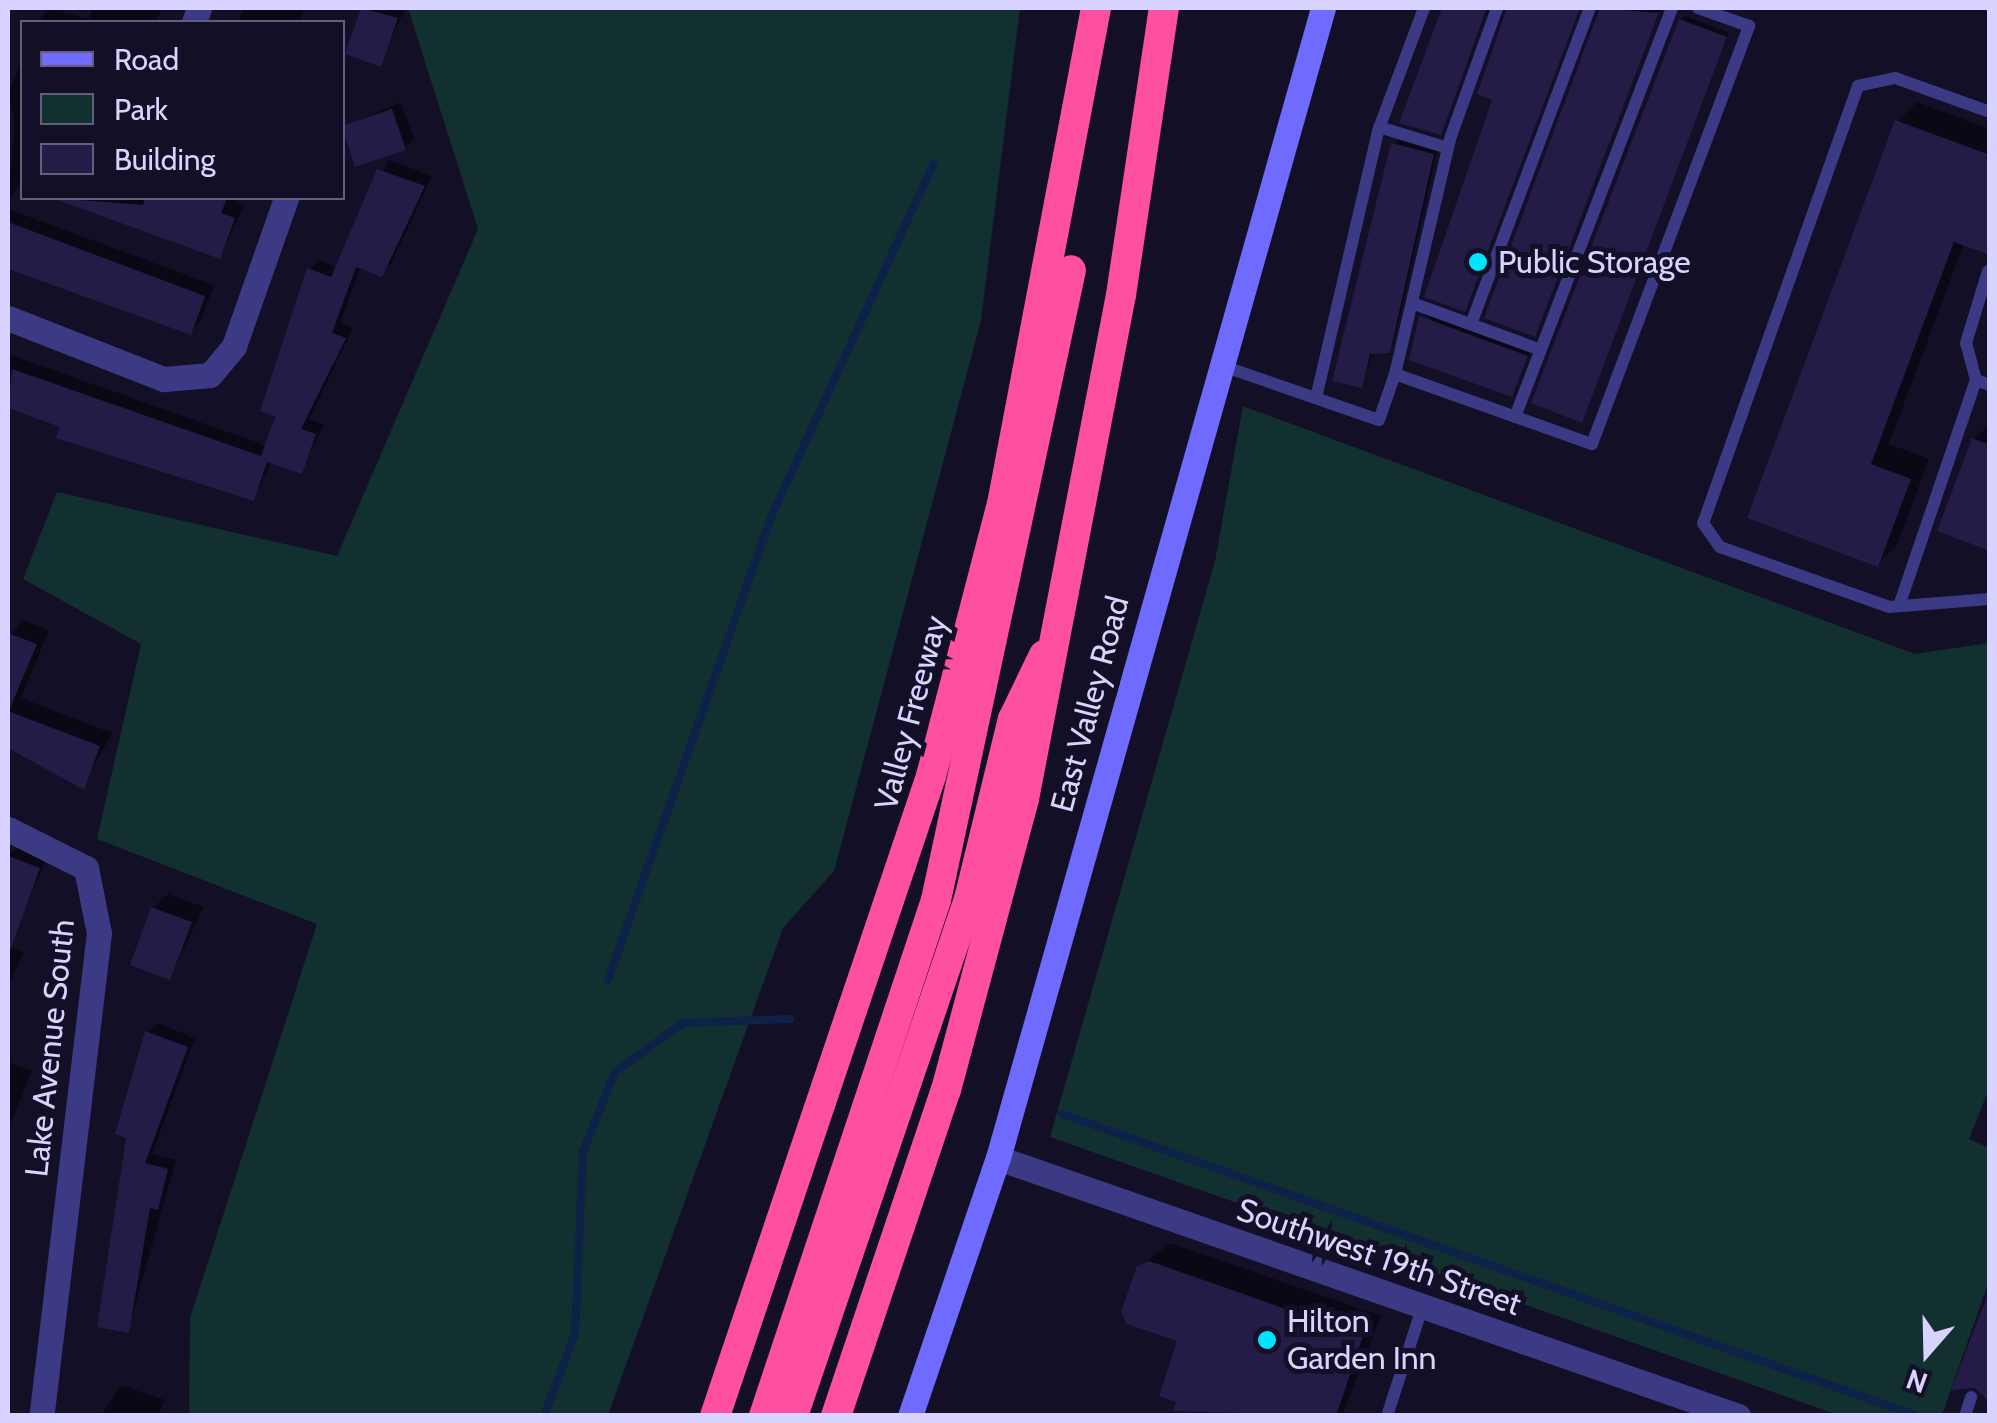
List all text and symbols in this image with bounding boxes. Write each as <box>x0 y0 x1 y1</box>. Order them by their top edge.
legend <box>20 20 345 200</box>
text: Road <box>114 41 179 78</box>
text: Park <box>114 91 168 128</box>
text: Building <box>114 141 216 178</box>
place label: Public Storage <box>1498 243 1691 281</box>
marker: Public Storage <box>1467 251 1489 273</box>
street label: East Valley Road <box>1043 592 1137 816</box>
street label: Valley Freeway <box>867 612 955 814</box>
street label: Lake Avenue South <box>17 917 83 1179</box>
street label: Southwest 19th Street <box>1232 1190 1526 1324</box>
place label: Hilton Garden Inn <box>1287 1303 1436 1378</box>
north arrow <box>1877 1303 1977 1403</box>
marker: Hilton Garden Inn <box>1256 1329 1278 1351</box>
text: N <box>1902 1362 1932 1401</box>

